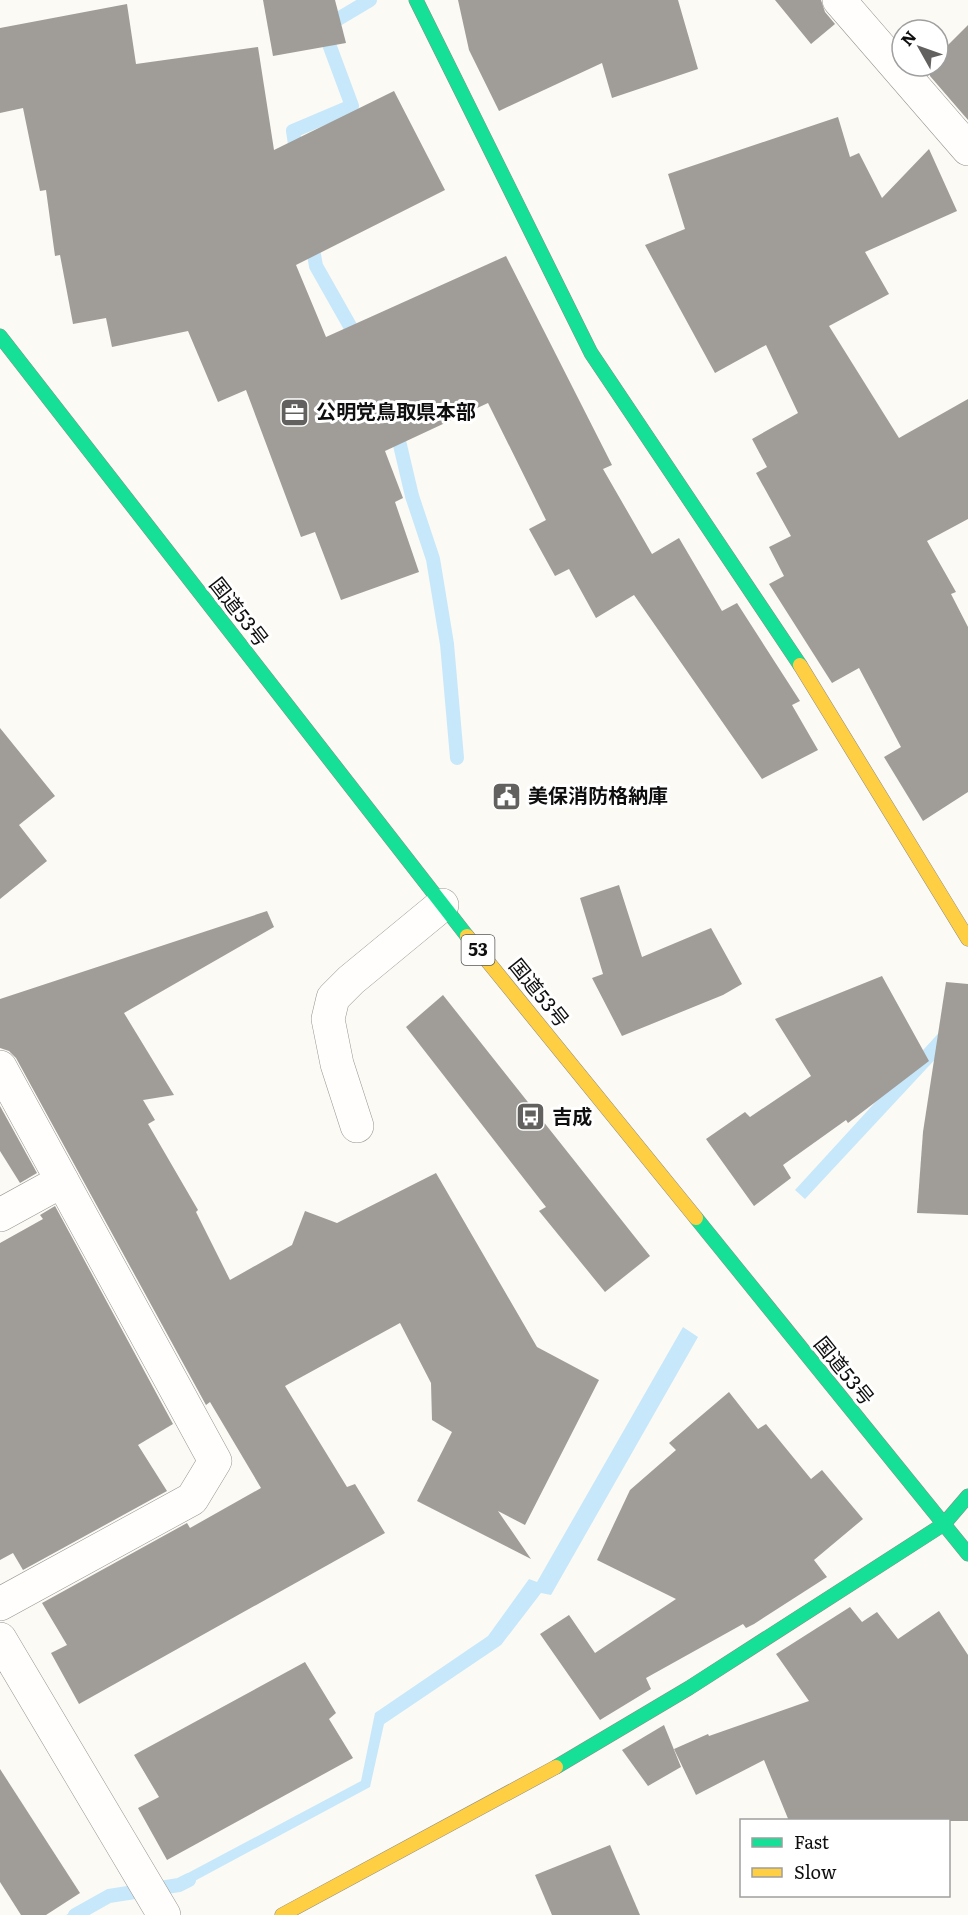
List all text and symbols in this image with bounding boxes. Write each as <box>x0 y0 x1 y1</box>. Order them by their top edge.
north arrow <box>890 18 950 78</box>
text: N <box>894 25 921 51</box>
place label: 公明党鳥取県本部 <box>316 395 476 425</box>
office icon: 公明党鳥取県本部 <box>279 396 311 428</box>
street label: 国道53号 <box>204 570 277 652</box>
place label: 美保消防格納庫 <box>528 779 668 809</box>
public building icon: 美保消防格納庫 <box>491 780 523 812</box>
road number: 53 <box>462 935 494 965</box>
street label: 国道53号 <box>503 951 578 1033</box>
place label: 吉成 <box>552 1100 592 1130</box>
bus stop icon: 吉成 <box>515 1101 547 1133</box>
street label: 国道53号 <box>808 1329 883 1411</box>
legend <box>740 1819 950 1897</box>
text: Fast <box>794 1828 830 1855</box>
text: Slow <box>794 1858 837 1885</box>

